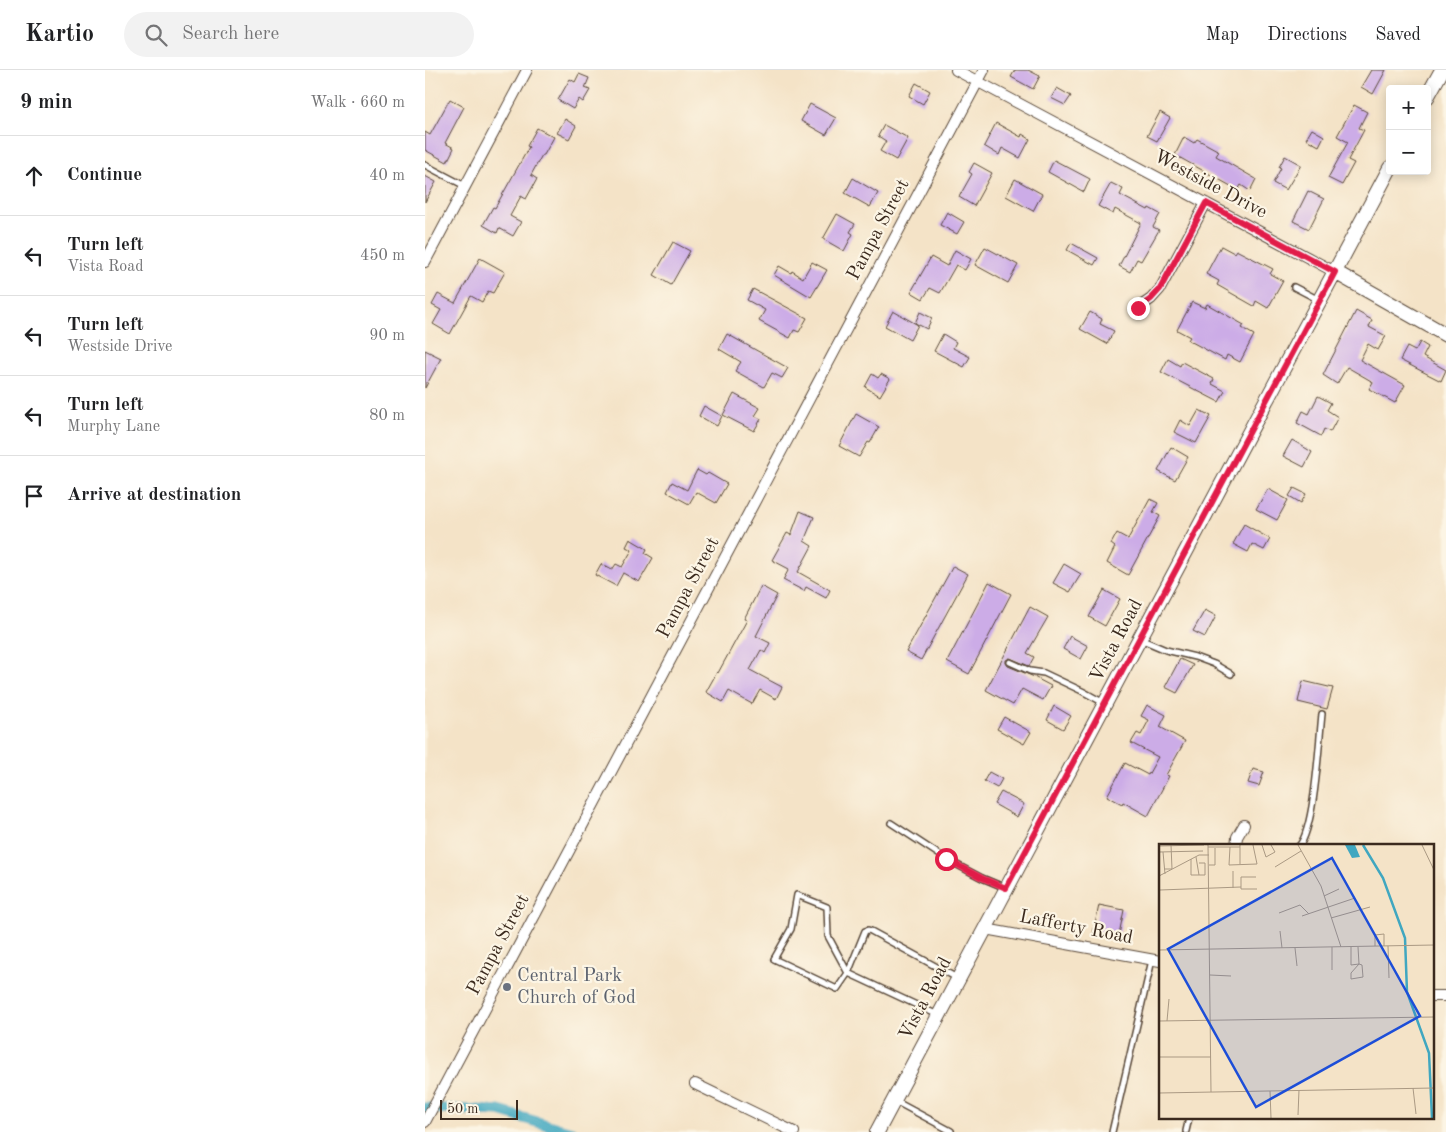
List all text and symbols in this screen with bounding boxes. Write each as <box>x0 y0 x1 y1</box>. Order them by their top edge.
search box <box>124 12 474 57</box>
icon: search <box>142 21 170 49</box>
text: Kartio <box>25 23 94 47</box>
text: Search here <box>182 25 279 44</box>
text: Map <box>1206 26 1239 44</box>
text: Directions <box>1267 26 1347 44</box>
text: Saved <box>1375 26 1421 44</box>
map controls <box>1386 85 1431 175</box>
button: + <box>1386 85 1431 130</box>
text: 9 min <box>20 92 73 113</box>
text: Walk · 660 m <box>310 95 405 111</box>
button: − <box>1386 130 1431 175</box>
street label: Westside Drive <box>1150 147 1270 223</box>
icon: ahead <box>20 162 48 190</box>
text: Continue <box>67 166 142 185</box>
text: 40 m <box>369 168 405 184</box>
street label: Pampa Street <box>844 176 914 284</box>
text: Turn left <box>67 236 144 255</box>
icon: left <box>20 242 48 270</box>
text: 450 m <box>360 248 405 264</box>
text: Vista Road <box>67 259 144 275</box>
route end <box>1127 297 1150 320</box>
text: Turn left <box>67 316 144 335</box>
icon: left <box>20 322 48 350</box>
text: 90 m <box>369 328 405 344</box>
text: Westside Drive <box>67 339 172 355</box>
text: Turn left <box>67 396 144 415</box>
icon: left <box>20 402 48 430</box>
text: 80 m <box>369 408 405 424</box>
text: Murphy Lane <box>67 419 160 435</box>
icon: arrive <box>20 482 48 510</box>
text: Arrive at destination <box>67 486 241 505</box>
street label: Pampa Street <box>654 534 724 642</box>
street label: Vista Road <box>1087 596 1147 686</box>
inset map <box>1159 844 1433 1120</box>
route start <box>935 848 958 871</box>
street label: Pampa Street <box>464 891 534 999</box>
street label: Lafferty Road <box>1017 908 1135 948</box>
street label: Vista Road <box>896 954 956 1044</box>
place label: Central Park Church of God <box>517 967 636 1008</box>
marker: Central Park Church of God <box>501 981 513 993</box>
scale bar <box>440 1097 517 1120</box>
text: 50 m <box>447 1102 478 1116</box>

